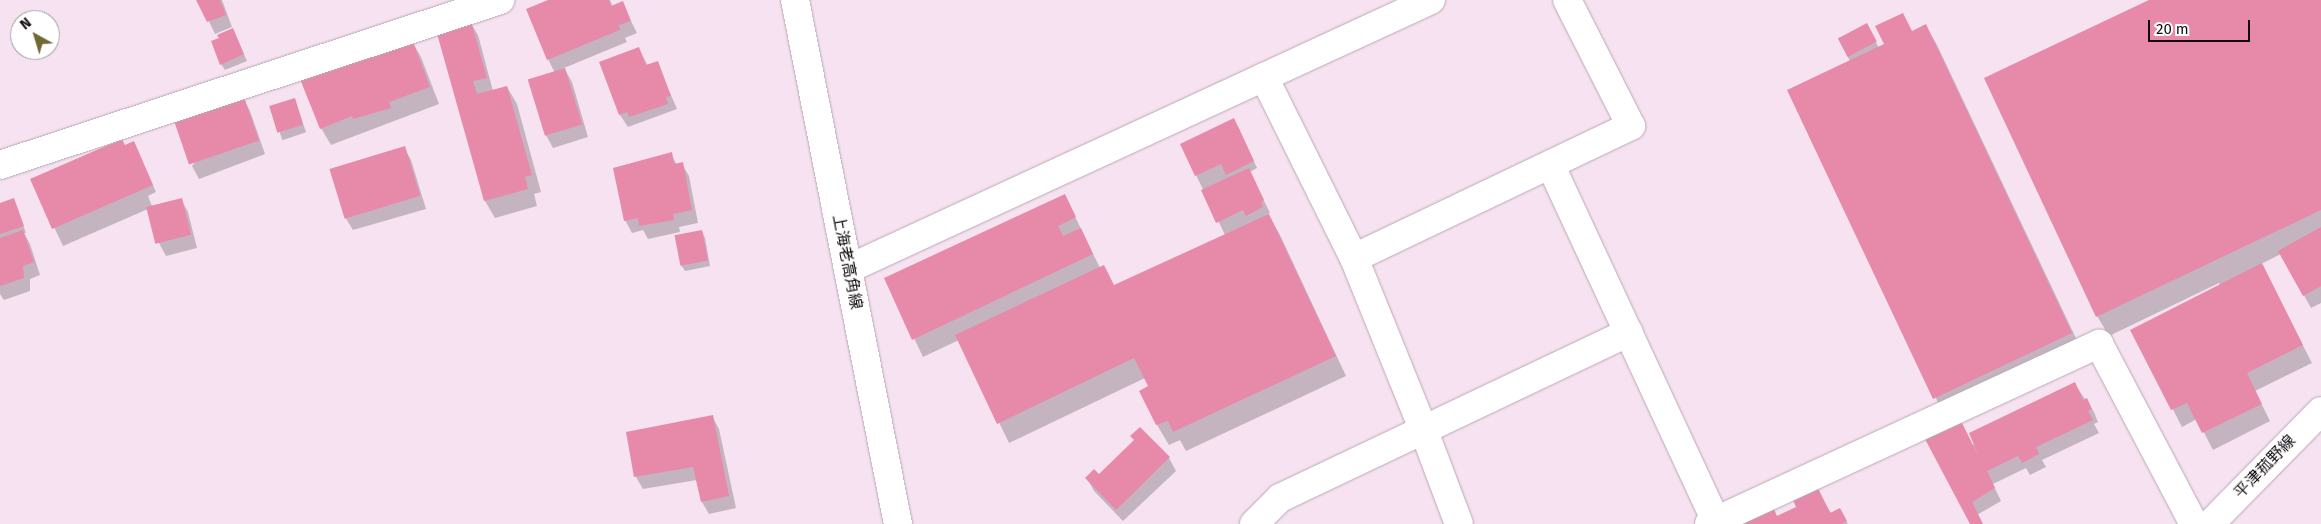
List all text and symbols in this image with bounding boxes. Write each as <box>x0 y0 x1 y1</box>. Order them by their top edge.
north arrow <box>10 10 60 60</box>
scale bar <box>2151 10 2254 42</box>
text: N <box>17 14 35 33</box>
text: 20 m <box>2156 20 2189 38</box>
street label: 上海老高角線 <box>828 213 866 311</box>
street label: 平津菰野線 <box>2230 432 2300 502</box>

